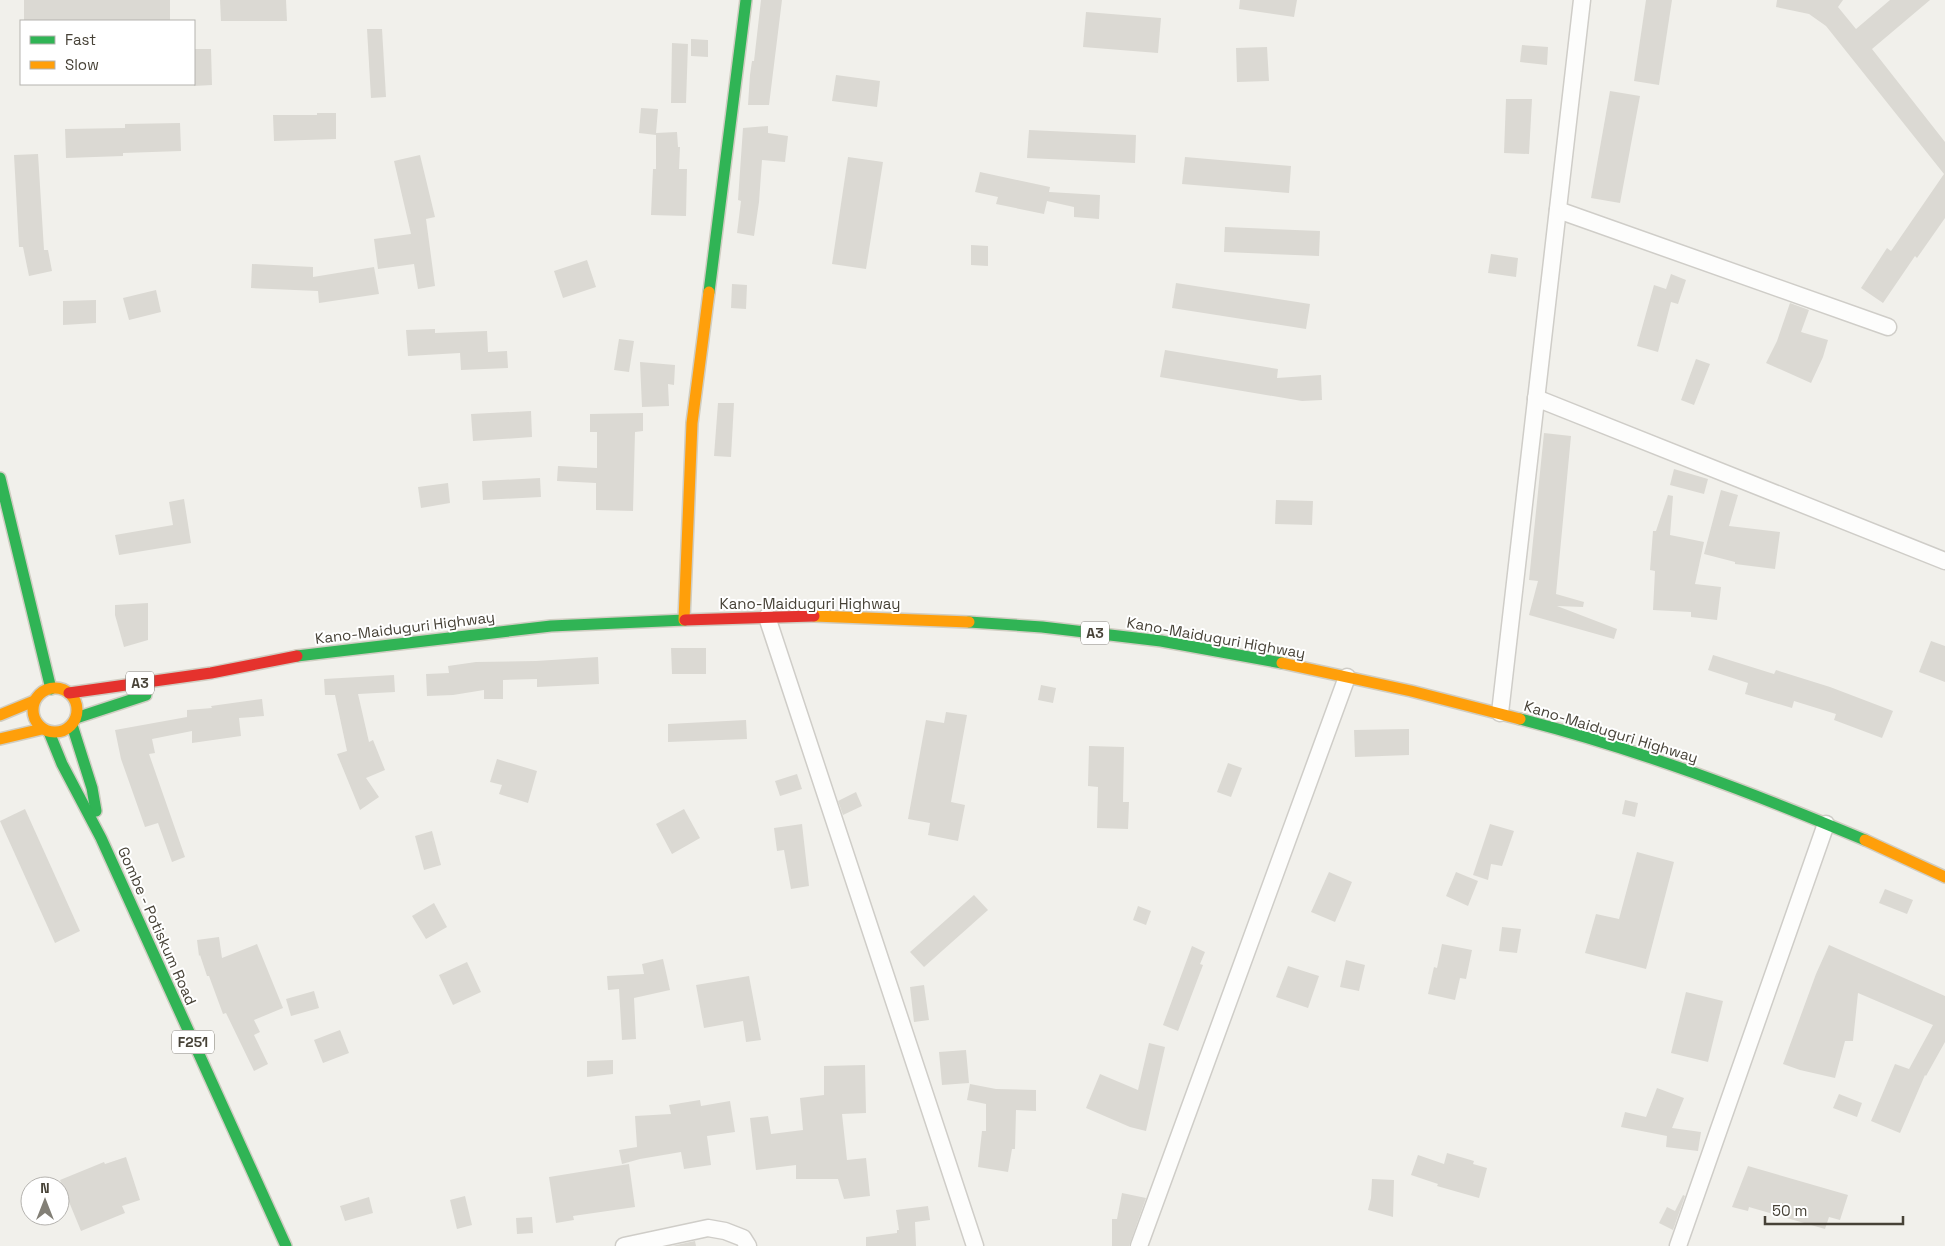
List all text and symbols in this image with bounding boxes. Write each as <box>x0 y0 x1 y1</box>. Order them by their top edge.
legend <box>20 20 195 85</box>
text: Fast <box>65 30 96 49</box>
text: Slow <box>65 55 99 74</box>
street label: Kano-Maiduguri Highway <box>720 594 900 613</box>
street label: Kano-Maiduguri Highway <box>314 607 496 648</box>
street label: Kano-Maiduguri Highway <box>1125 612 1307 663</box>
road number: A3 <box>1081 622 1109 644</box>
road number: A3 <box>126 671 154 694</box>
street label: Kano-Maiduguri Highway <box>1522 696 1700 767</box>
street label: Gombe - Potiskum Road <box>114 844 201 1008</box>
road number: F251 <box>172 1030 214 1054</box>
north arrow <box>20 1176 70 1226</box>
text: N <box>40 1179 50 1197</box>
scale bar <box>1765 1194 1902 1226</box>
text: 50 m <box>1772 1201 1807 1220</box>

